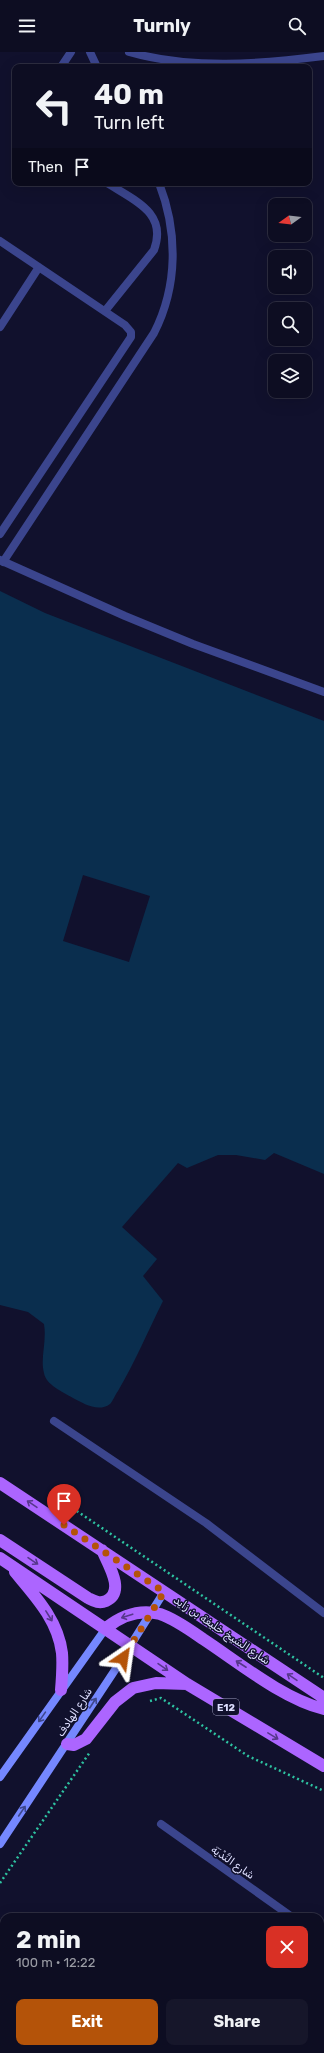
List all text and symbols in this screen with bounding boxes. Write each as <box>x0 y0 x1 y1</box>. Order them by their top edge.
icon: menu <box>16 15 38 37</box>
text: Turnly <box>133 15 191 37</box>
icon: search <box>286 15 308 37</box>
text: 40 m <box>94 78 164 111</box>
icon: left <box>28 80 80 132</box>
text: Turn left <box>94 112 164 134</box>
icon: arrive <box>71 156 93 178</box>
text: Then <box>28 158 63 176</box>
north arrow <box>268 198 312 242</box>
map controls <box>268 198 312 398</box>
button: sound <box>268 250 312 294</box>
button: search <box>268 302 312 346</box>
button: layers <box>268 354 312 398</box>
pin <box>47 1484 81 1525</box>
icon: arrive <box>53 1490 75 1512</box>
one-way arrow <box>27 1500 38 1508</box>
one-way arrow <box>27 1557 38 1565</box>
street label: شارع الشيخ خليفة بن زايد <box>170 1593 272 1669</box>
one-way arrow <box>45 1610 53 1621</box>
one-way arrow <box>121 1613 133 1621</box>
position arrow <box>102 1637 144 1679</box>
one-way arrow <box>236 1660 247 1668</box>
one-way arrow <box>157 1663 168 1671</box>
one-way arrow <box>286 1672 297 1681</box>
street label: شارع الهادف <box>54 1685 97 1740</box>
one-way arrow <box>90 1697 98 1709</box>
road number: E12 <box>213 1699 239 1715</box>
one-way arrow <box>38 1711 46 1722</box>
one-way arrow <box>267 1732 279 1740</box>
one-way arrow <box>18 1806 26 1817</box>
street label: شارع النَّدْيَة <box>207 1843 257 1884</box>
text: 2 min <box>16 1926 81 1954</box>
button: close <box>266 1926 308 1968</box>
text: 100 m · 12:22 <box>16 1955 95 1970</box>
button: Exit <box>16 1999 158 2045</box>
button: Share <box>166 1999 308 2045</box>

